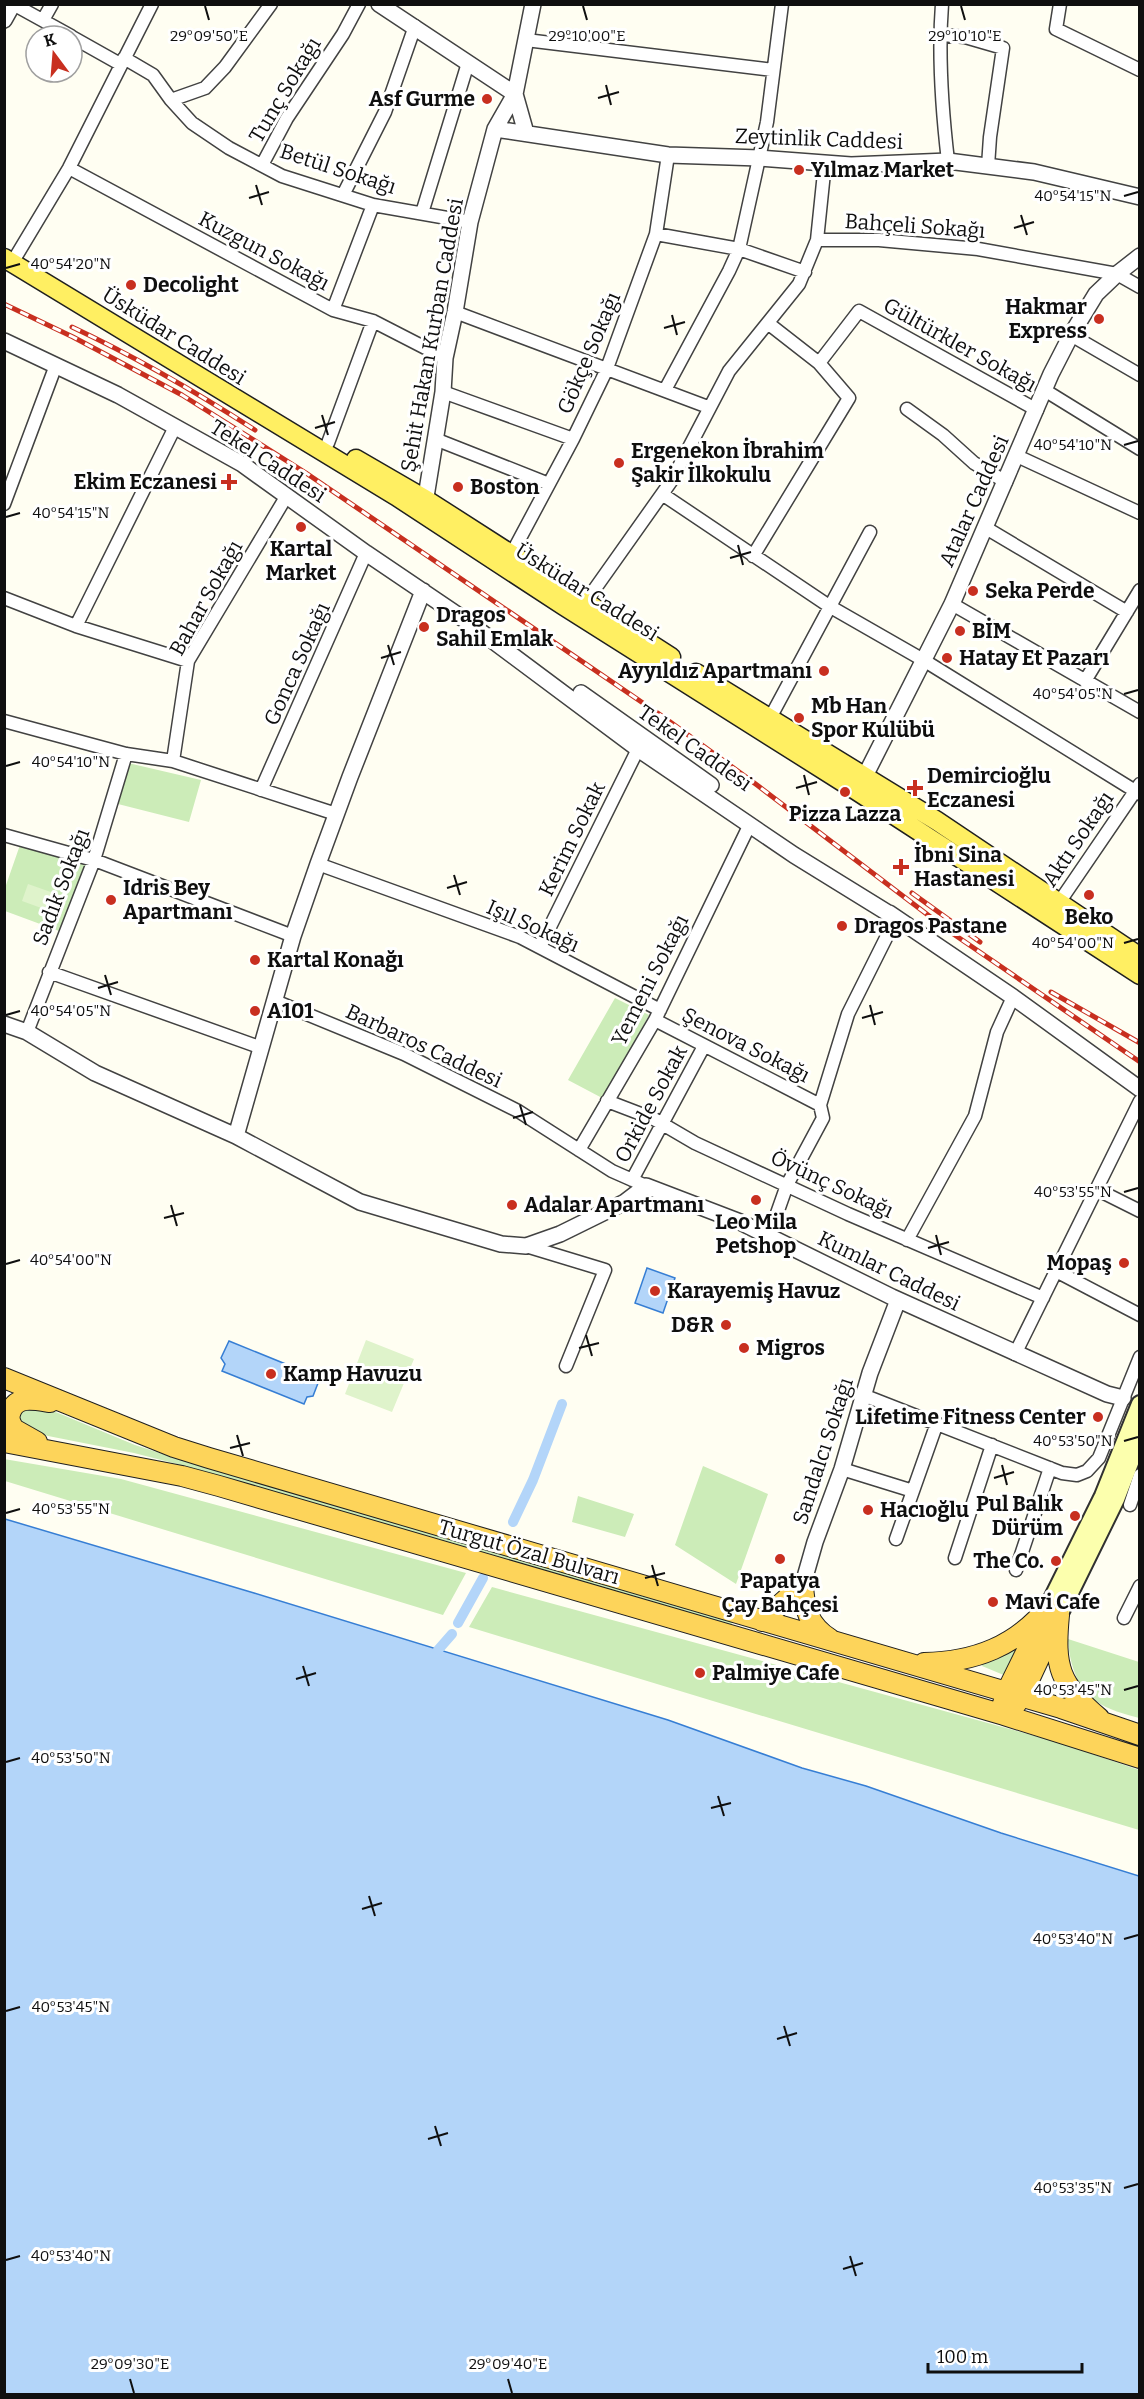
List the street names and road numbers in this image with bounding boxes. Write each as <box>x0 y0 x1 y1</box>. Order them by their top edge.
street label: Tunç Sokağı <box>243 33 327 147</box>
street label: Zeytinlik Caddesi <box>735 123 903 155</box>
street label: Betül Sokağı <box>277 138 399 200</box>
street label: Şehit Hakan Kurban Caddesi <box>395 196 469 474</box>
street label: Kuzgun Sokağı <box>194 206 334 296</box>
street label: Bahçeli Sokağı <box>844 208 986 244</box>
street label: Üsküdar Caddesi <box>97 281 251 391</box>
street label: Gökçe Sokağı <box>552 288 626 418</box>
street label: Gültürkler Sokağı <box>879 292 1041 398</box>
street label: Tekel Caddesi <box>205 414 331 508</box>
street label: Atalar Caddesi <box>933 431 1015 571</box>
street label: Bahar Sokağı <box>164 536 248 660</box>
street label: Üsküdar Caddesi <box>510 537 664 647</box>
street label: Gonca Sokağı <box>258 599 336 729</box>
street label: Tekel Caddesi <box>633 699 757 797</box>
street label: Kerim Sokak <box>533 777 611 900</box>
street label: Aktı Sokağı <box>1037 786 1119 892</box>
street label: Sadık Sokağı <box>27 825 95 949</box>
street label: Işıl Sokağı <box>483 894 583 958</box>
street label: Yemeni Sokağı <box>606 910 694 1050</box>
street label: Barbaros Caddesi <box>342 998 506 1094</box>
street label: Şenova Sokağı <box>678 1002 814 1088</box>
street label: Orkide Sokak <box>609 1041 693 1167</box>
street label: Övünç Sokağı <box>766 1144 898 1224</box>
street label: Kumlar Caddesi <box>814 1225 964 1317</box>
street label: Sandalcı Sokağı <box>787 1374 859 1528</box>
street label: Turgut Özal Bulvarı <box>436 1514 622 1590</box>

